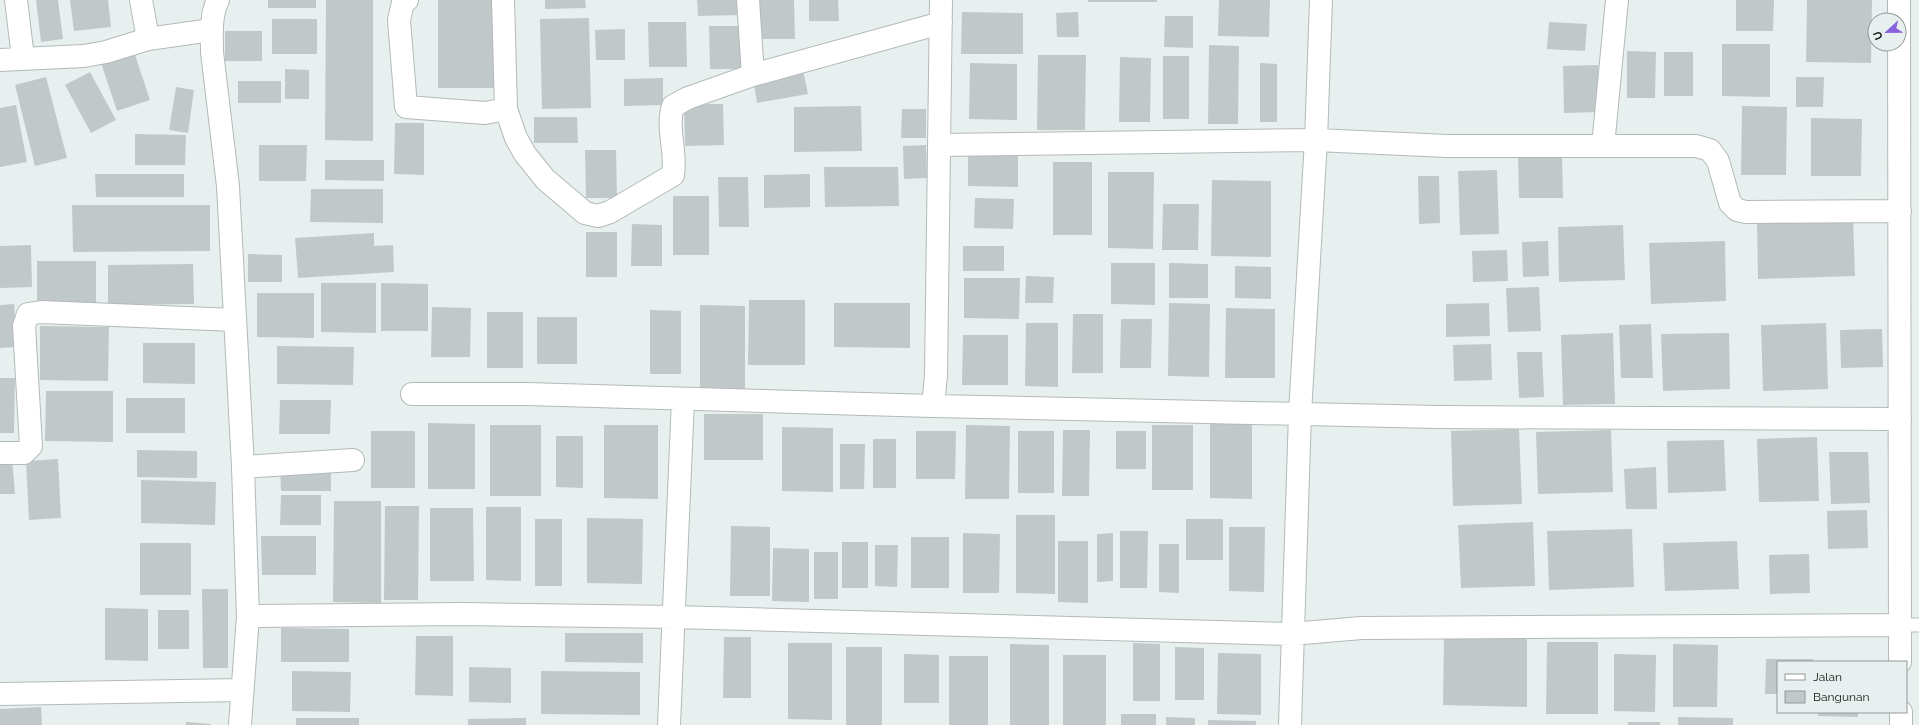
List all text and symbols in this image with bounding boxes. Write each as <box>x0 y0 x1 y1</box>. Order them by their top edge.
north arrow <box>1867 12 1907 52</box>
text: U <box>1871 29 1886 42</box>
legend <box>1777 661 1907 713</box>
text: Jalan <box>1813 670 1842 684</box>
text: Bangunan <box>1813 690 1870 704</box>

